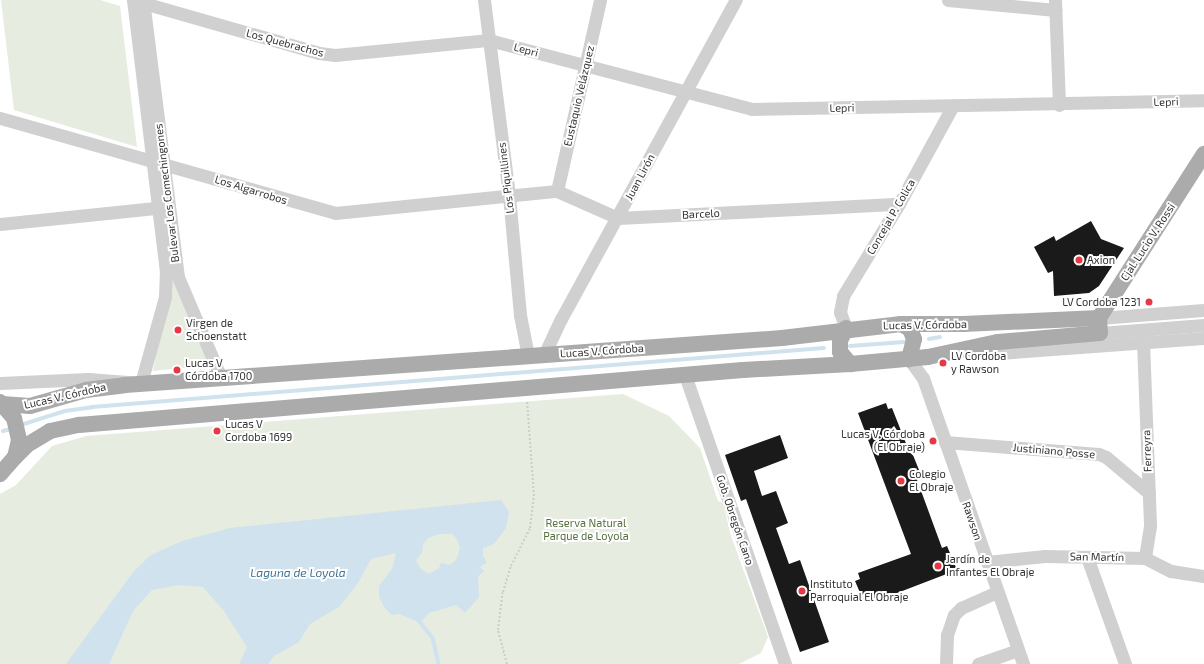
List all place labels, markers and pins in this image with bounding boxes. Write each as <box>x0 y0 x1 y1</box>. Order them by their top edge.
place label: Axion <box>1087 253 1115 267</box>
marker: Axion <box>1074 255 1084 265</box>
place label: LV Cordoba 1231 <box>1062 295 1141 309</box>
marker: LV Cordoba 1231 <box>1144 297 1154 307</box>
place label: Virgen de Schoenstatt <box>186 317 247 343</box>
marker: Virgen de Schoenstatt <box>173 325 183 335</box>
place label: LV Cordoba y Rawson <box>951 350 1007 376</box>
place label: Lucas V Córdoba 1700 <box>185 357 252 383</box>
marker: LV Cordoba y Rawson <box>938 358 948 368</box>
marker: Lucas V Córdoba 1700 <box>172 365 182 375</box>
place label: Lucas V Cordoba 1699 <box>225 418 292 444</box>
marker: Lucas V Cordoba 1699 <box>212 426 222 436</box>
place label: Lucas V. Córdoba (El Obraje) <box>841 428 925 454</box>
marker: Lucas V. Córdoba (El Obraje) <box>928 436 938 446</box>
place label: Colegio El Obraje <box>909 468 954 494</box>
marker: Colegio El Obraje <box>896 476 906 486</box>
place label: Jardín de Infantes El Obraje <box>946 553 1035 579</box>
marker: Jardín de Infantes El Obraje <box>933 561 943 571</box>
place label: Instituto Parroquial El Obraje <box>810 578 909 604</box>
marker: Instituto Parroquial El Obraje <box>797 586 807 596</box>

